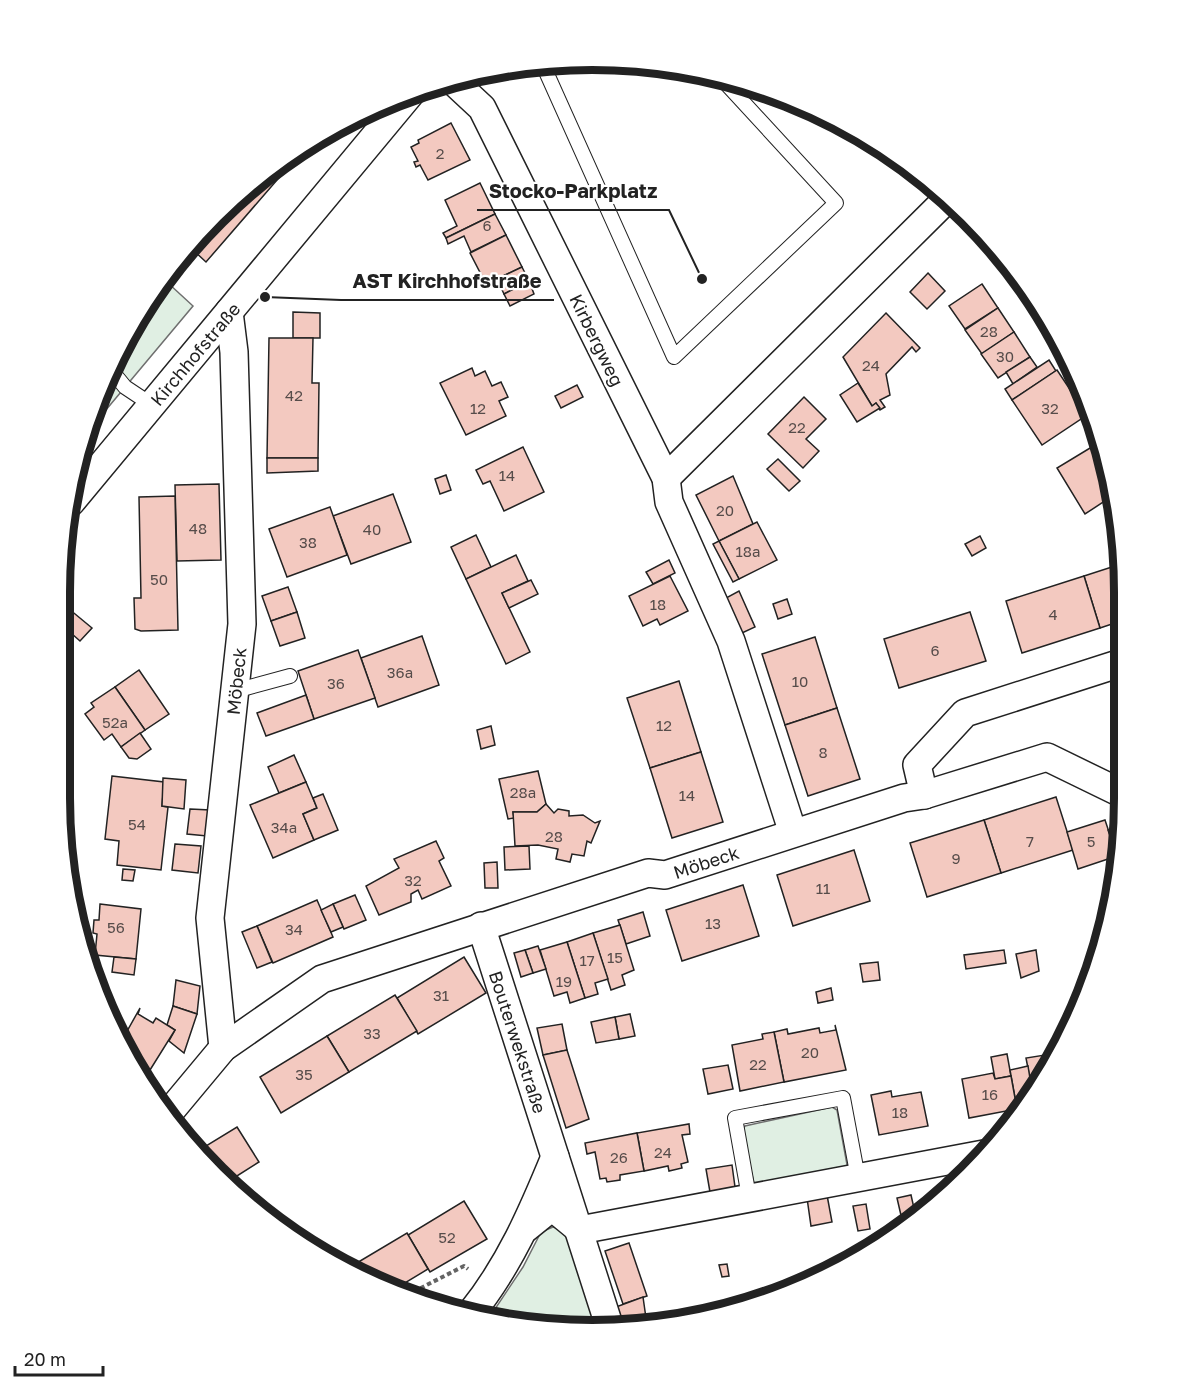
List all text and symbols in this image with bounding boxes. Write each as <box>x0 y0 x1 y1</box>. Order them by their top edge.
house number: 2 <box>436 144 444 162</box>
callout: Stocko-Parkplatz <box>477 172 669 210</box>
text: Stocko-Parkplatz <box>489 178 657 202</box>
house number: 6 <box>482 216 492 234</box>
callout: AST Kirchhofstraße <box>341 262 554 300</box>
text: AST Kirchhofstraße <box>352 268 542 292</box>
street label: Kirbergweg <box>565 290 629 390</box>
street label: Kirchhofstraße <box>145 298 245 410</box>
house number: 28 <box>980 322 998 340</box>
house number: 30 <box>996 347 1014 365</box>
house number: 24 <box>862 356 880 374</box>
house number: 42 <box>285 386 303 404</box>
house number: 12 <box>470 399 486 417</box>
house number: 32 <box>1041 399 1059 417</box>
house number: 22 <box>788 418 806 436</box>
house number: 14 <box>499 466 515 484</box>
house number: 20 <box>716 501 734 519</box>
house number: 48 <box>189 519 207 537</box>
house number: 40 <box>363 520 381 538</box>
house number: 38 <box>299 533 317 551</box>
house number: 18a <box>736 542 760 560</box>
house number: 50 <box>150 570 168 588</box>
house number: 18 <box>650 595 666 613</box>
house number: 4 <box>1048 605 1058 623</box>
house number: 6 <box>930 641 940 659</box>
street label: Möbeck <box>222 646 250 716</box>
house number: 36a <box>387 663 413 681</box>
house number: 10 <box>792 672 808 690</box>
house number: 36 <box>327 674 345 692</box>
house number: 52a <box>102 713 128 731</box>
house number: 12 <box>656 716 672 734</box>
house number: 8 <box>818 743 828 761</box>
house number: 28a <box>510 783 536 801</box>
house number: 14 <box>679 786 695 804</box>
house number: 54 <box>128 815 146 833</box>
house number: 34a <box>271 818 297 836</box>
house number: 28 <box>545 827 563 845</box>
house number: 7 <box>1026 832 1034 850</box>
house number: 5 <box>1087 832 1095 850</box>
street label: Möbeck <box>670 841 742 883</box>
house number: 9 <box>951 849 961 867</box>
house number: 32 <box>404 871 422 889</box>
house number: 11 <box>816 879 830 897</box>
house number: 13 <box>705 914 721 932</box>
house number: 56 <box>107 918 125 936</box>
house number: 34 <box>285 920 303 938</box>
house number: 15 <box>607 948 623 966</box>
house number: 17 <box>579 951 595 969</box>
street label: Bouterwekstraße <box>485 968 551 1116</box>
house number: 19 <box>556 972 572 990</box>
house number: 31 <box>433 986 449 1004</box>
house number: 33 <box>363 1024 381 1042</box>
house number: 20 <box>801 1043 819 1061</box>
house number: 22 <box>749 1055 767 1073</box>
house number: 35 <box>295 1065 313 1083</box>
house number: 16 <box>982 1085 998 1103</box>
house number: 18 <box>892 1103 908 1121</box>
house number: 24 <box>654 1143 672 1161</box>
house number: 26 <box>610 1148 628 1166</box>
house number: 52 <box>438 1228 456 1246</box>
scale bar <box>15 1339 104 1377</box>
text: 20 m <box>24 1348 66 1370</box>

